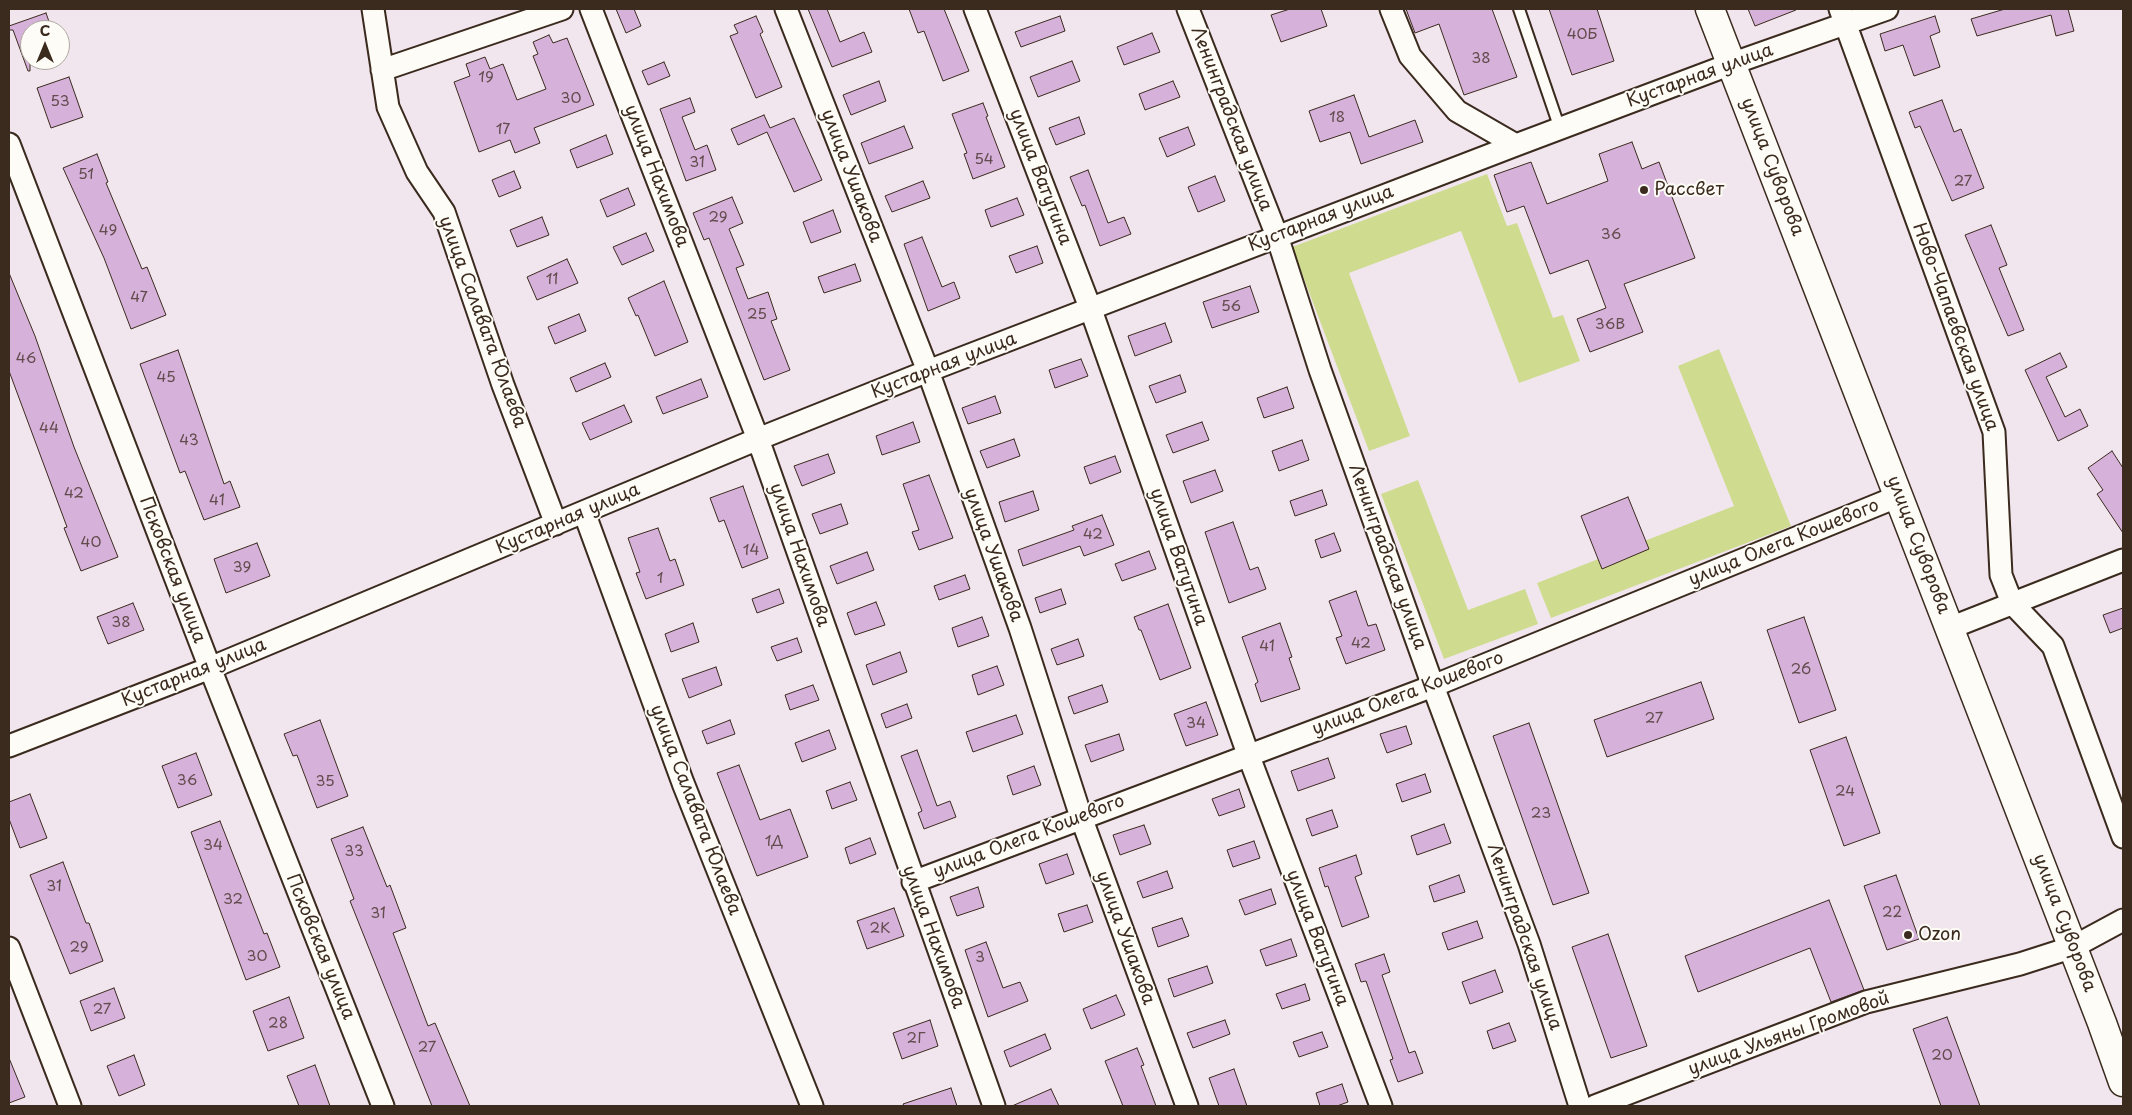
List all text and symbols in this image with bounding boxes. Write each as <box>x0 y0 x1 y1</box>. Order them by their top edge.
north arrow <box>20 20 70 70</box>
text: С <box>40 20 50 41</box>
street label: Ленинградская улица <box>1186 24 1276 214</box>
house number: 40Б <box>1567 26 1597 44</box>
street label: Кустарная улица <box>1624 40 1776 112</box>
house number: 38 <box>1471 50 1491 68</box>
house number: 19 <box>478 69 494 87</box>
house number: 30 <box>561 90 581 108</box>
house number: 53 <box>50 93 70 111</box>
street label: улица Суворова <box>1736 95 1808 239</box>
street label: улица Нахимова <box>619 102 693 250</box>
street label: улица Ушакова <box>816 106 886 246</box>
street label: улица Ватутина <box>1004 106 1076 248</box>
house number: 18 <box>1329 109 1345 127</box>
house number: 17 <box>496 121 510 139</box>
house number: 54 <box>974 151 994 169</box>
house number: 31 <box>689 154 705 172</box>
house number: 51 <box>78 166 94 184</box>
house number: 27 <box>1954 173 1972 191</box>
place label: Рассвет <box>1654 179 1724 201</box>
street label: Кустарная улица <box>1245 181 1397 257</box>
marker: Рассвет <box>1638 184 1650 196</box>
house number: 29 <box>708 209 728 227</box>
street label: улица Салавата Юлаева <box>434 213 530 431</box>
street label: Ново-Чапаевская улица <box>1907 220 2003 434</box>
house number: 49 <box>99 222 117 240</box>
house number: 36 <box>1601 226 1621 244</box>
house number: 11 <box>546 271 558 289</box>
house number: 47 <box>130 289 148 307</box>
house number: 56 <box>1221 298 1241 316</box>
house number: 25 <box>747 306 767 324</box>
house number: 36В <box>1595 316 1625 334</box>
street label: Кустарная улица <box>868 328 1020 404</box>
house number: 46 <box>16 350 36 368</box>
house number: 45 <box>156 369 176 387</box>
house number: 44 <box>39 420 59 438</box>
house number: 43 <box>179 432 199 450</box>
street label: Ленинградская улица <box>1343 461 1431 653</box>
street label: улица Суворова <box>1882 473 1954 617</box>
street label: Кустарная улица <box>493 479 643 559</box>
street label: улица Нахимова <box>764 480 834 630</box>
house number: 42 <box>64 485 84 503</box>
street label: улица Ушакова <box>959 485 1027 625</box>
street label: улица Ватутина <box>1144 485 1212 629</box>
house number: 41 <box>209 492 225 510</box>
street label: Псковская улица <box>134 494 210 646</box>
street label: улица Олега Кошевого <box>1686 495 1882 591</box>
house number: 42 <box>1083 526 1103 544</box>
house number: 40 <box>81 534 101 552</box>
house number: 14 <box>743 542 759 560</box>
house number: 39 <box>233 559 251 577</box>
house number: 1 <box>657 570 663 588</box>
house number: 38 <box>111 614 131 632</box>
street label: Кустарная улица <box>119 634 269 712</box>
house number: 42 <box>1351 635 1371 653</box>
house number: 41 <box>1259 638 1275 656</box>
street label: улица Олега Кошевого <box>1309 647 1507 741</box>
house number: 26 <box>1791 661 1811 679</box>
street label: улица Салавата Юлаева <box>645 702 745 918</box>
house number: 27 <box>1645 710 1663 728</box>
house number: 34 <box>1186 715 1206 733</box>
house number: 36 <box>177 772 197 790</box>
house number: 35 <box>315 773 335 791</box>
house number: 24 <box>1835 783 1855 801</box>
street label: улица Олега Кошевого <box>930 790 1128 884</box>
house number: 23 <box>1531 805 1551 823</box>
house number: 1Д <box>765 833 783 851</box>
house number: 34 <box>203 837 223 855</box>
street label: Ленинградская улица <box>1482 841 1566 1033</box>
house number: 33 <box>344 843 364 861</box>
street label: улица Суворова <box>2028 851 2100 995</box>
street label: улица Нахимова <box>897 863 969 1011</box>
street label: улица Ватутина <box>1281 867 1353 1009</box>
street label: улица Ушакова <box>1091 868 1159 1008</box>
street label: Псковская улица <box>281 871 359 1023</box>
house number: 31 <box>46 878 62 896</box>
house number: 32 <box>223 891 243 909</box>
house number: 22 <box>1882 904 1902 922</box>
house number: 31 <box>370 905 386 923</box>
house number: 2К <box>869 920 891 938</box>
place label: Ozon <box>1918 924 1961 946</box>
marker: Ozon <box>1902 929 1914 941</box>
house number: 29 <box>69 939 89 957</box>
house number: 30 <box>247 948 267 966</box>
house number: 3 <box>975 949 985 967</box>
street label: улица Ульяны Громовой <box>1685 988 1893 1080</box>
house number: 27 <box>93 1001 111 1019</box>
house number: 28 <box>268 1015 288 1033</box>
house number: 2Г <box>907 1030 925 1048</box>
house number: 27 <box>418 1039 436 1057</box>
house number: 20 <box>1931 1047 1953 1065</box>

